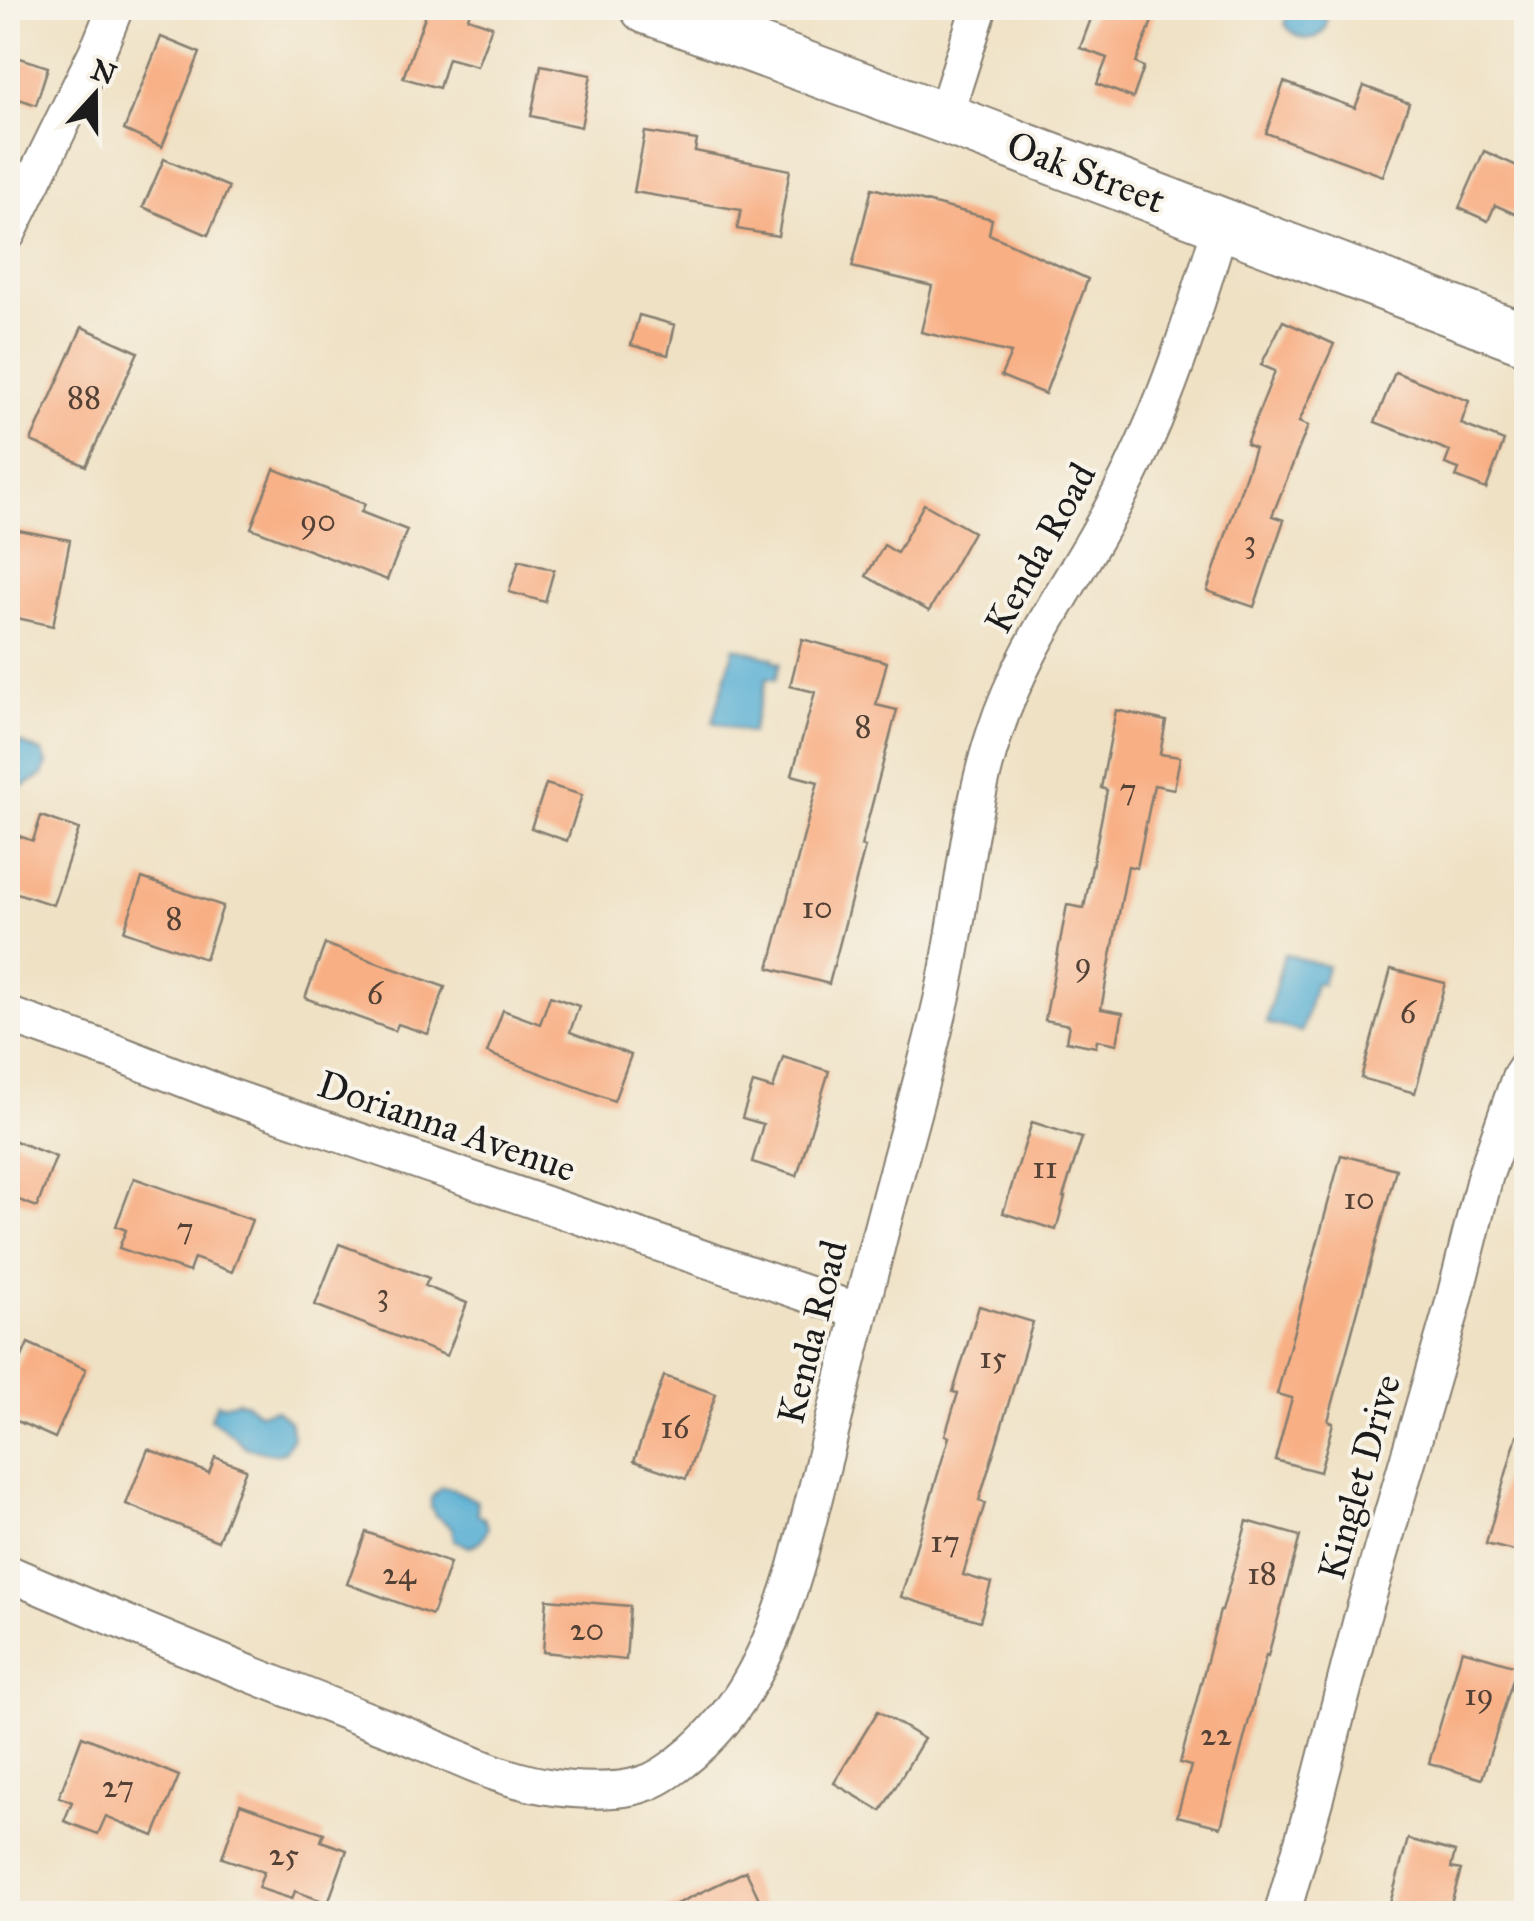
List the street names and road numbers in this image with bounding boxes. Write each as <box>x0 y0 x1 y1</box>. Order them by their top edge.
street label: Oak Street <box>1001 121 1171 223</box>
street label: Kenda Road <box>975 455 1105 641</box>
street label: Dorianna Avenue <box>312 1060 582 1192</box>
street label: Kenda Road <box>767 1236 857 1428</box>
street label: Kinglet Drive <box>1308 1369 1410 1585</box>

